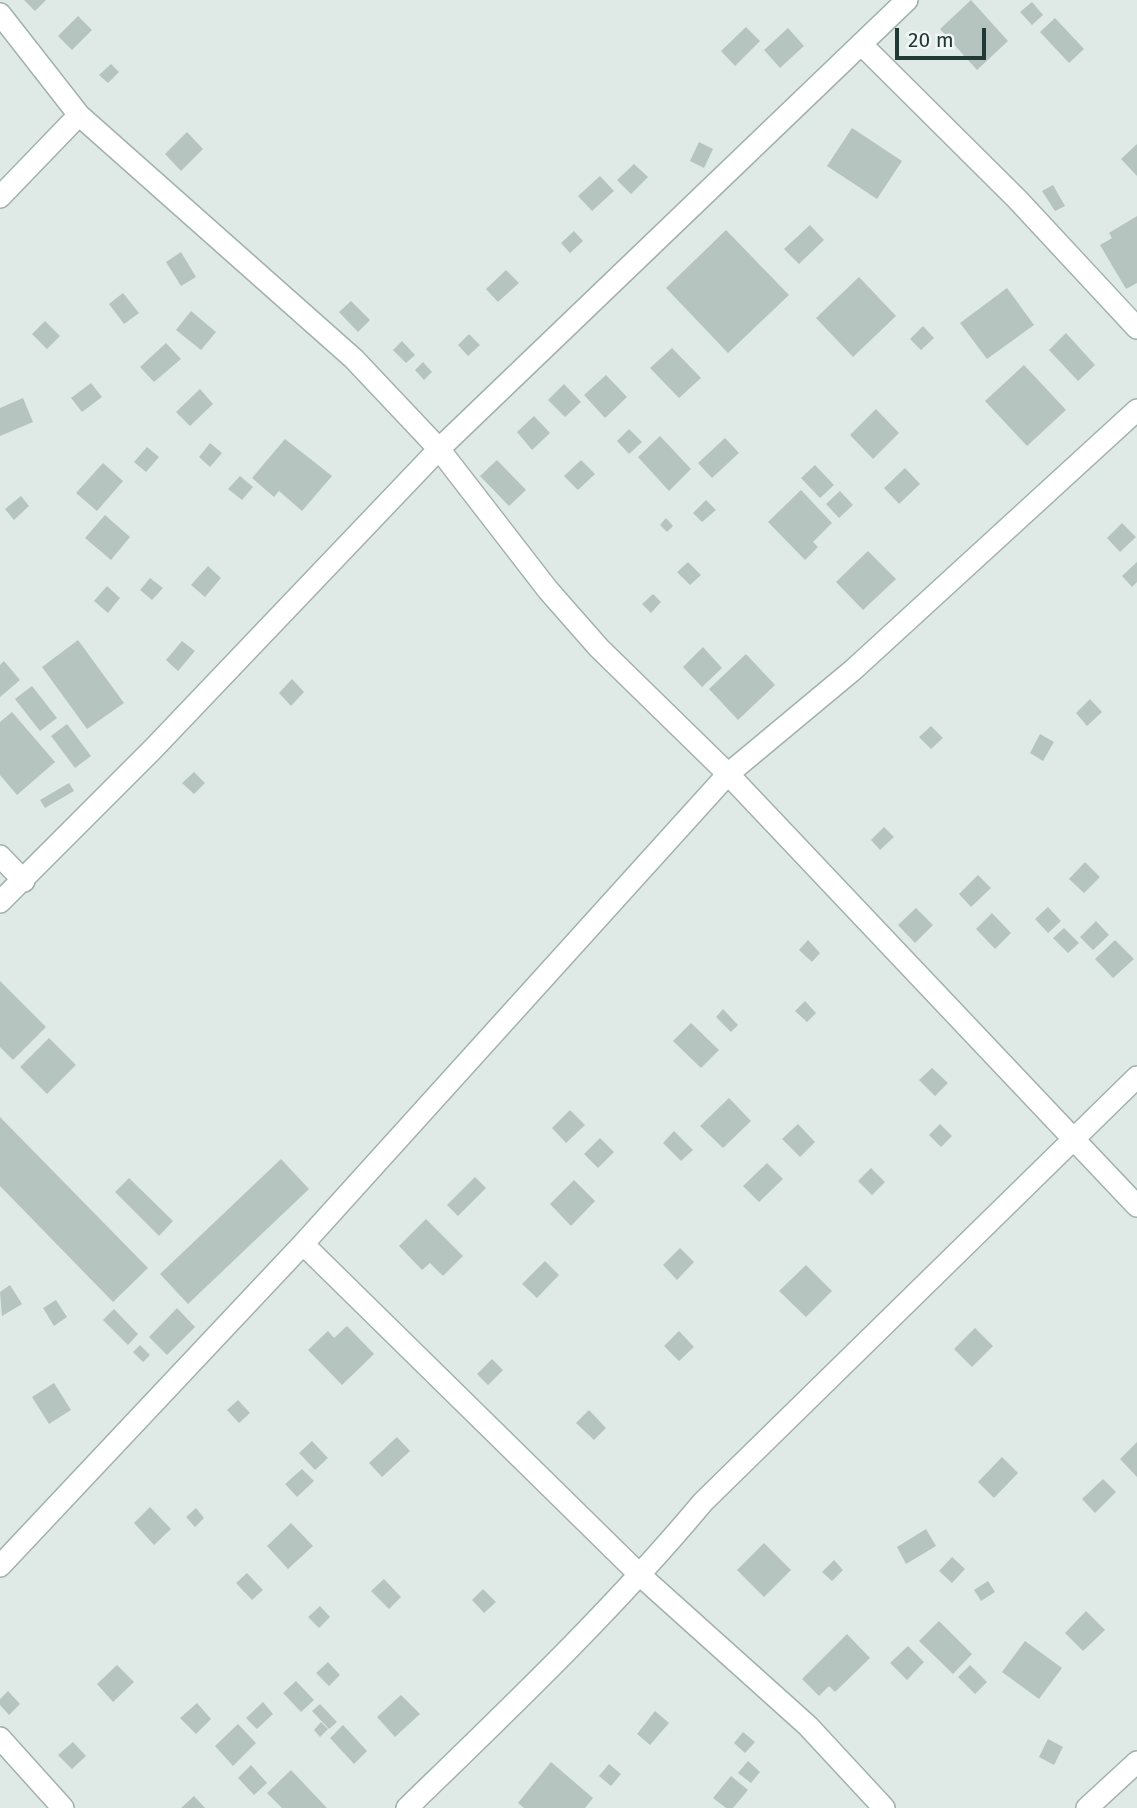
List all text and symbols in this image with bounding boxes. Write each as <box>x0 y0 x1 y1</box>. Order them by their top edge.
scale bar <box>899 14 990 58</box>
text: 20 m <box>908 27 954 53</box>

